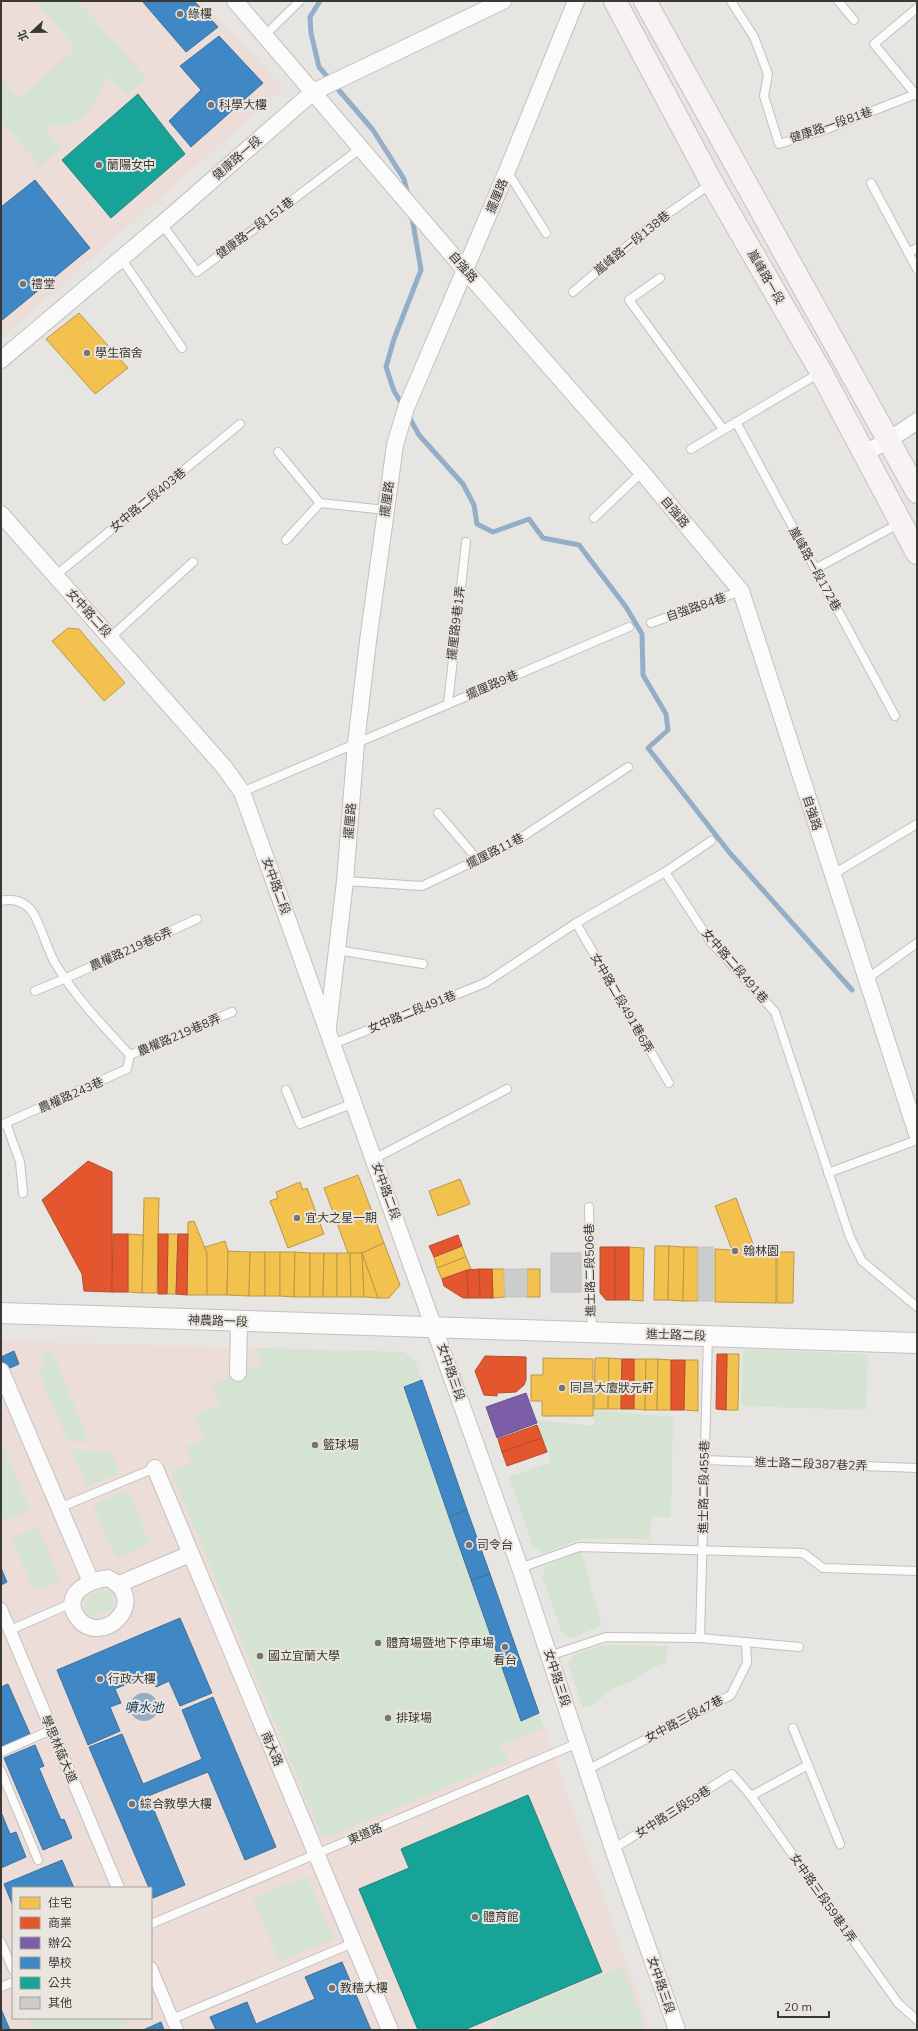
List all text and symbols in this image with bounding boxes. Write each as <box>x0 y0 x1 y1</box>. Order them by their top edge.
place label: 綠樓 <box>188 6 212 21</box>
marker: 綠樓 <box>175 9 185 19</box>
north arrow <box>12 12 52 52</box>
text: 北 <box>14 28 31 43</box>
place label: 科學大樓 <box>219 97 267 112</box>
marker: 科學大樓 <box>206 100 216 110</box>
street label: 健康路一段81巷 <box>788 103 874 146</box>
street label: 健康路一段 <box>209 132 264 183</box>
place label: 蘭陽女中 <box>107 157 155 172</box>
marker: 蘭陽女中 <box>94 160 104 170</box>
street label: 擺厘路 <box>483 176 510 215</box>
street label: 健康路一段151巷 <box>213 193 297 262</box>
street label: 嵐峰路一段138巷 <box>591 207 673 278</box>
street label: 嵐峰路一段 <box>745 247 788 306</box>
street label: 自強路 <box>446 248 481 285</box>
place label: 禮堂 <box>31 276 55 291</box>
marker: 禮堂 <box>18 279 28 289</box>
place label: 學生宿舍 <box>95 345 143 360</box>
marker: 學生宿舍 <box>82 348 92 358</box>
street label: 女中路二段403巷 <box>107 464 189 535</box>
street label: 擺厘路 <box>377 480 396 518</box>
street label: 自強路 <box>658 493 693 530</box>
street label: 嵐峰路一段172巷 <box>786 524 845 613</box>
street label: 女中路二段 <box>64 585 115 640</box>
street label: 擺厘路9巷1弄 <box>444 585 467 661</box>
street label: 自強路84巷 <box>664 589 728 624</box>
street label: 擺厘路9巷 <box>463 667 520 702</box>
street label: 自強路 <box>800 793 825 832</box>
street label: 擺厘路 <box>340 802 359 840</box>
street label: 擺厘路11巷 <box>464 830 526 871</box>
street label: 女中路二段 <box>259 855 294 917</box>
street label: 農權路219巷6弄 <box>87 924 174 973</box>
street label: 女中路二段491巷 <box>699 925 772 1006</box>
street label: 女中路二段491巷6弄 <box>588 950 657 1055</box>
street label: 女中路二段491巷 <box>366 987 458 1036</box>
street label: 農權路219巷8弄 <box>135 1010 223 1059</box>
street label: 農權路243巷 <box>36 1074 106 1116</box>
street label: 女中路二段 <box>369 1160 404 1222</box>
place label: 宜大之星一期 <box>305 1210 377 1225</box>
marker: 宜大之星一期 <box>292 1213 302 1223</box>
street label: 進士路二段506巷 <box>581 1223 598 1317</box>
place label: 翰林園 <box>743 1243 779 1258</box>
marker: 翰林園 <box>730 1246 740 1256</box>
street label: 神農路一段 <box>188 1312 248 1329</box>
street label: 進士路二段 <box>646 1326 706 1343</box>
street label: 女中路三段 <box>435 1341 468 1403</box>
place label: 同昌大廈狀元軒 <box>570 1380 654 1395</box>
marker: 同昌大廈狀元軒 <box>557 1383 567 1393</box>
place label: 籃球場 <box>323 1437 359 1452</box>
marker: 籃球場 <box>310 1440 320 1450</box>
street label: 進士路二段455巷 <box>695 1440 712 1534</box>
street label: 進士路二段387巷2弄 <box>754 1454 868 1473</box>
place label: 司令台 <box>477 1537 513 1552</box>
marker: 司令台 <box>464 1540 474 1550</box>
place label: 體育場暨地下停車場 <box>386 1635 494 1650</box>
marker: 體育場暨地下停車場 <box>373 1638 383 1648</box>
marker: 看台 <box>500 1642 510 1652</box>
street label: 女中路三段 <box>541 1647 574 1709</box>
place label: 國立宜蘭大學 <box>268 1648 340 1663</box>
marker: 國立宜蘭大學 <box>255 1651 265 1661</box>
place label: 看台 <box>493 1652 517 1667</box>
place label: 行政大樓 <box>108 1671 156 1686</box>
marker: 行政大樓 <box>95 1674 105 1684</box>
street label: 女中路三段47巷 <box>642 1692 725 1745</box>
water label: 噴水池 <box>124 1699 165 1715</box>
place label: 排球場 <box>396 1710 432 1725</box>
street label: 學思林蔭大道 <box>38 1713 80 1785</box>
marker: 排球場 <box>383 1713 393 1723</box>
street label: 南大路 <box>259 1729 286 1768</box>
street label: 女中路三段59巷 <box>632 1782 713 1841</box>
place label: 綜合教學大樓 <box>140 1796 212 1811</box>
marker: 綜合教學大樓 <box>127 1799 137 1809</box>
street label: 東道路 <box>345 1820 384 1847</box>
street label: 女中路三段59巷1弄 <box>787 1850 860 1945</box>
legend <box>12 1887 152 2019</box>
text: 住宅 <box>48 1895 72 1910</box>
place label: 體育館 <box>483 1909 519 1924</box>
marker: 體育館 <box>470 1912 480 1922</box>
text: 商業 <box>48 1915 72 1930</box>
text: 辦公 <box>48 1935 72 1950</box>
street label: 女中路三段 <box>645 1954 678 2016</box>
text: 學校 <box>48 1955 72 1970</box>
text: 公共 <box>48 1975 72 1990</box>
place label: 教穡大樓 <box>340 1980 388 1995</box>
marker: 教穡大樓 <box>327 1983 337 1993</box>
scale bar <box>778 1993 829 2019</box>
text: 其他 <box>48 1995 72 2010</box>
text: 20 m <box>784 1999 812 2014</box>

